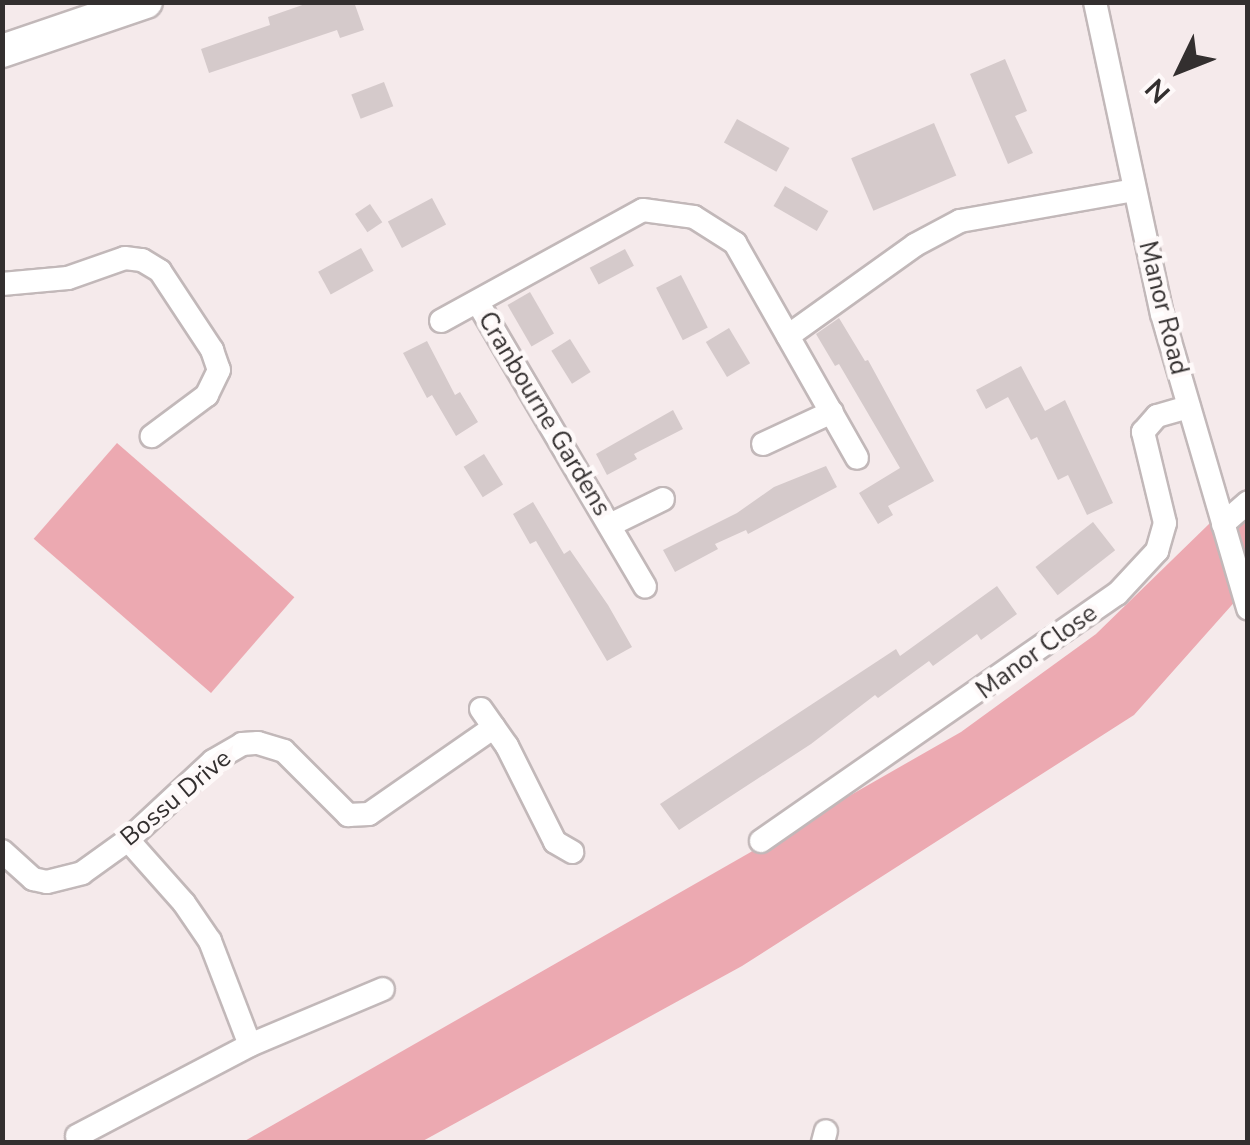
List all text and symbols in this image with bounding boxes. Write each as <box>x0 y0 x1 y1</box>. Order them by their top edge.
north arrow <box>1130 20 1230 120</box>
text: N <box>1137 70 1179 111</box>
street label: Manor Road <box>1132 238 1194 378</box>
street label: Cranbourne Gardens <box>471 307 617 521</box>
street label: Manor Close <box>971 598 1103 706</box>
street label: Bossu Drive <box>115 743 237 853</box>

